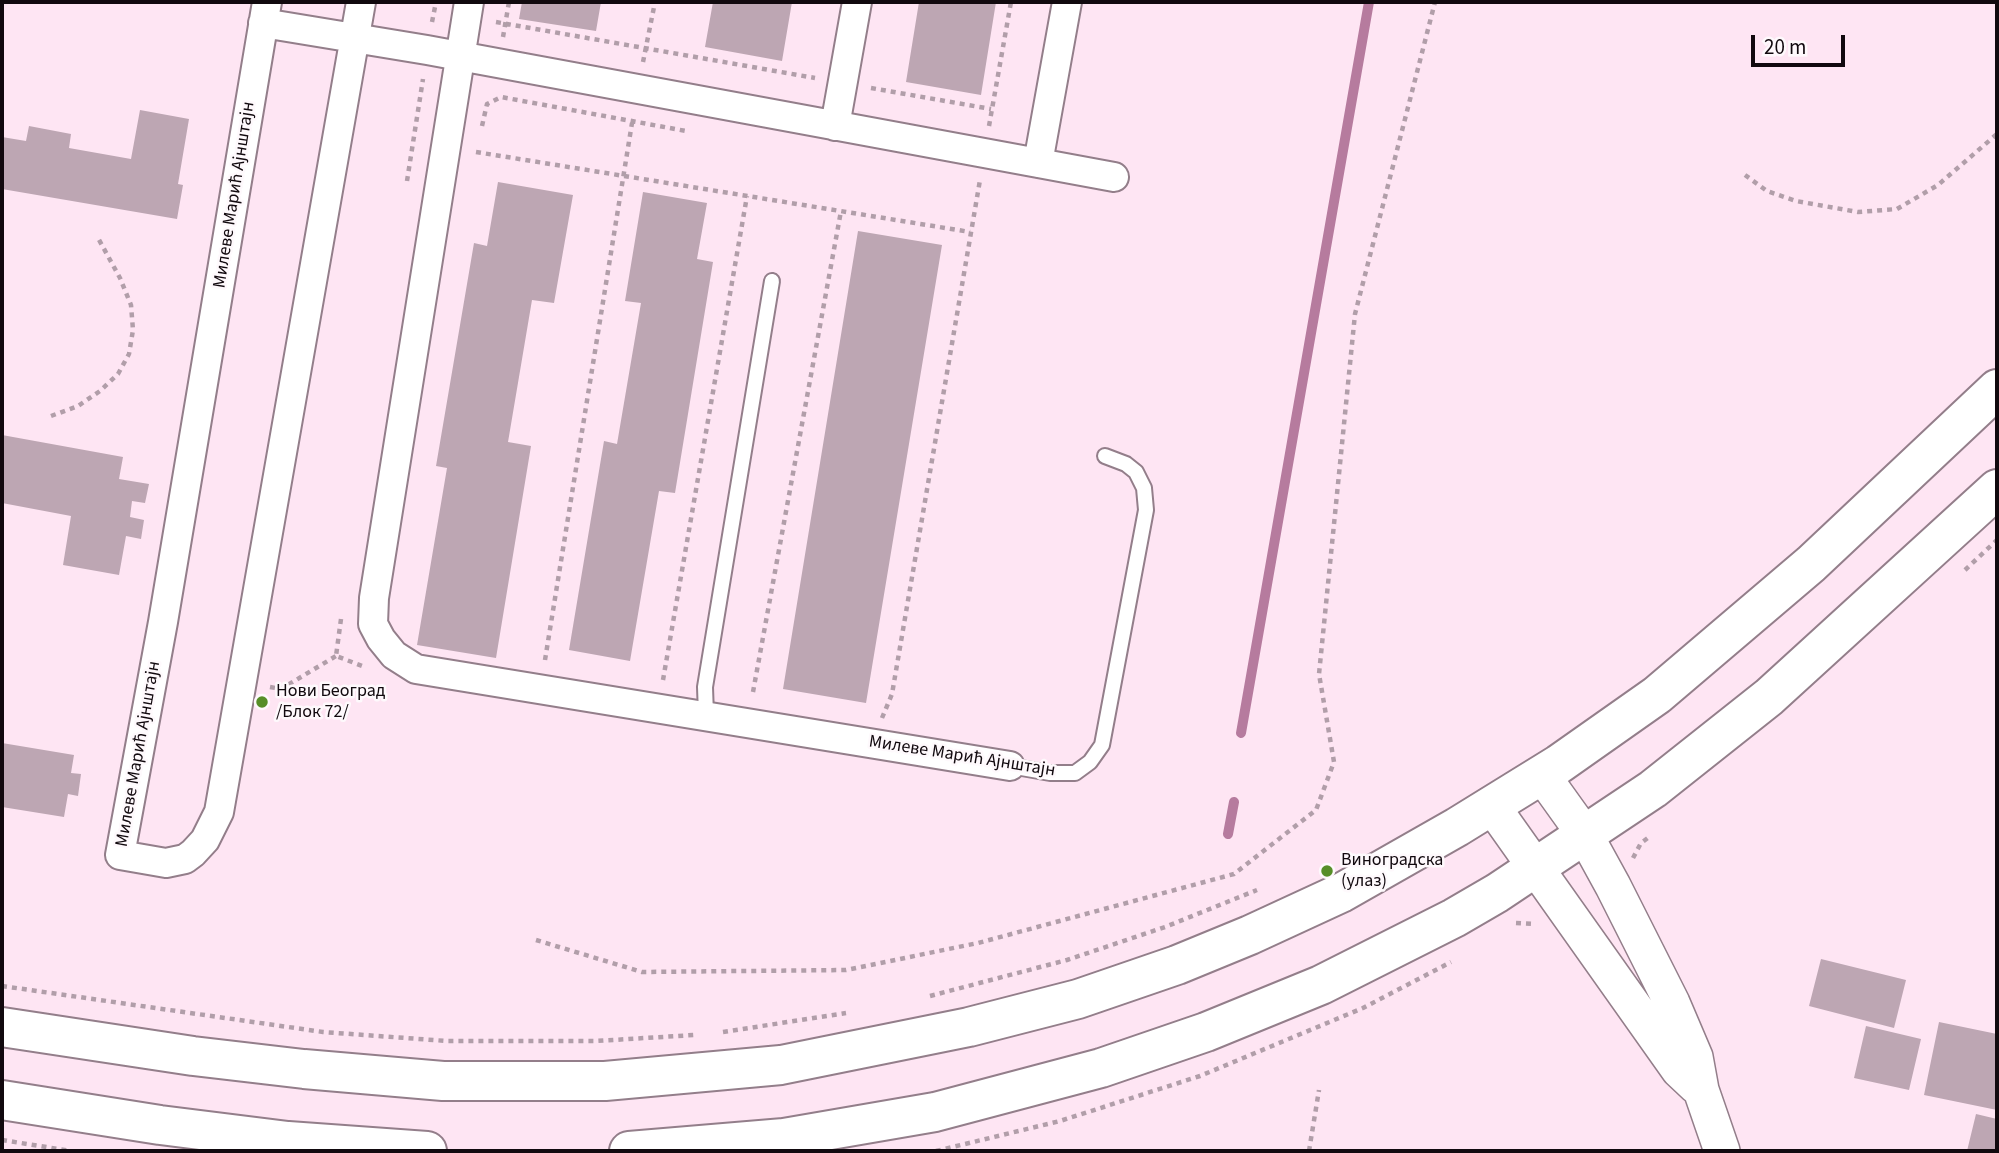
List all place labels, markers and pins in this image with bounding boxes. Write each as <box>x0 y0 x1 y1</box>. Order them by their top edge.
place label: Нови Београд /Блок 72/ <box>276 681 385 724</box>
marker: Нови Београд /Блок 72/ <box>254 694 270 710</box>
place label: Виноградска (улаз) <box>1341 850 1443 892</box>
marker: Виноградска (улаз) <box>1319 863 1335 879</box>

